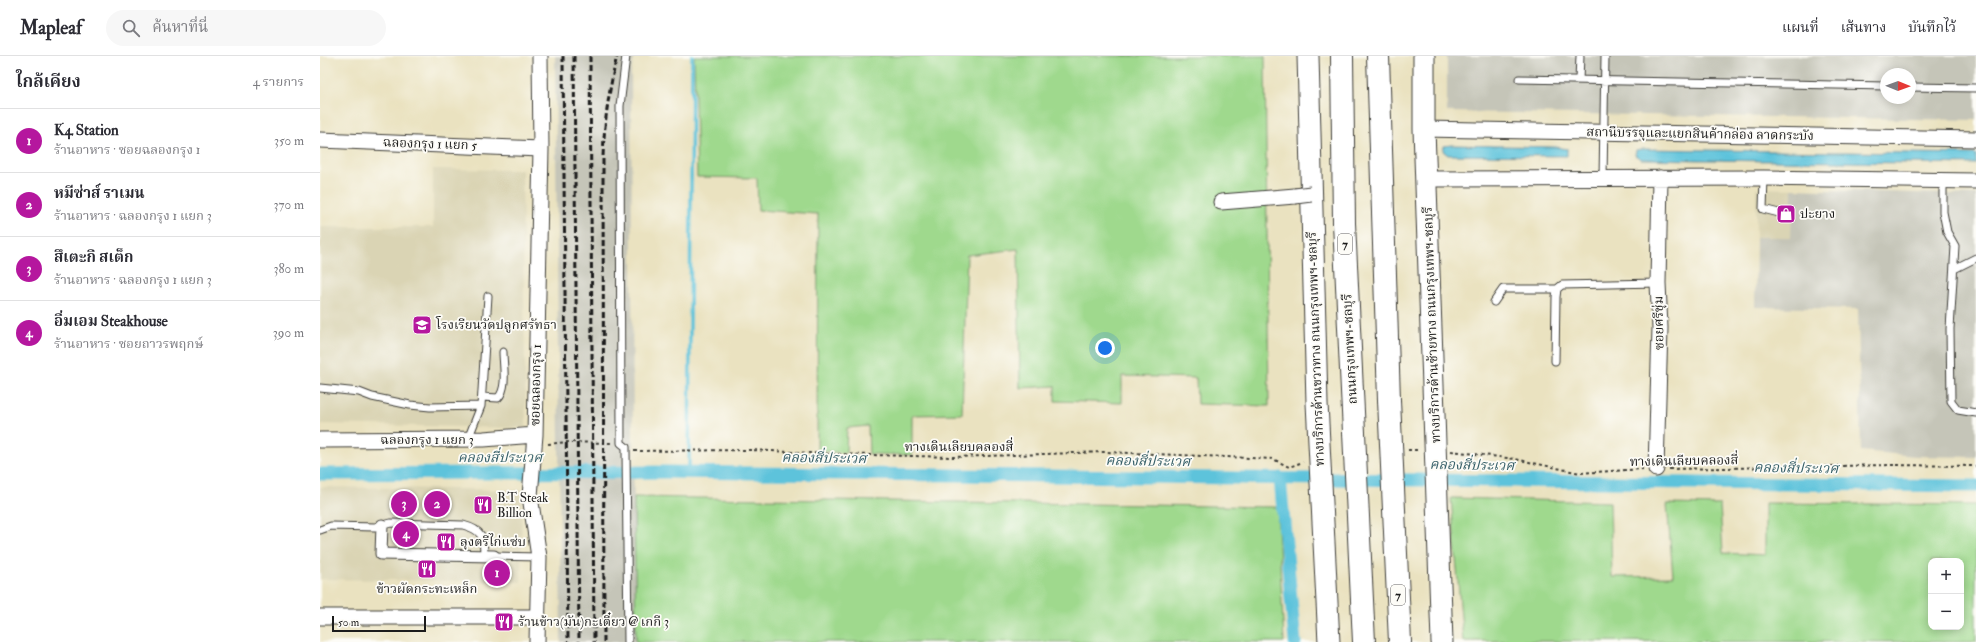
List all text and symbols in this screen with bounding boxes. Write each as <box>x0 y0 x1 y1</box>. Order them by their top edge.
search box <box>106 10 386 46</box>
text: Mapleaf <box>20 16 82 40</box>
icon: search <box>120 17 142 39</box>
text: ค้นหาที่นี่ <box>152 18 208 37</box>
text: แผนที่ <box>1782 19 1819 36</box>
text: เส้นทาง <box>1841 19 1886 36</box>
text: บันทึกไว้ <box>1908 19 1956 36</box>
north arrow <box>1880 68 1916 104</box>
text: ใกล้เคียง <box>16 71 81 92</box>
text: 4 รายการ <box>253 74 304 90</box>
text: K4 Station <box>54 121 119 140</box>
street label: สถานีบรรจุและแยกสินค้ากล่อง ลาดกระบัง <box>1586 124 1814 144</box>
text: 1 <box>27 133 31 149</box>
text: 350 m <box>274 133 304 149</box>
street label: ฉลองกรุง 1 แยก 5 <box>383 134 478 154</box>
text: ร้านอาหาร · ซอยฉลองกรุง 1 <box>54 142 200 158</box>
text: หมีซ่าส์ ราเมน <box>54 184 145 203</box>
text: 2 <box>26 197 32 213</box>
text: 370 m <box>274 197 304 213</box>
shop icon: ปะยาง <box>1775 203 1797 225</box>
street label: ทางบริการด้านซ้ายทาง ถนนกรุงเทพฯ-ชลบุรี <box>1420 206 1444 444</box>
place label: ปะยาง <box>1800 206 1835 222</box>
text: ร้านอาหาร · ฉลองกรุง 1 แยก 3 <box>54 208 212 224</box>
street label: ทางบริการด้านขวาทาง ถนนกรุงเทพฯ-ชลบุรี <box>1304 231 1328 467</box>
road number: 7 <box>1338 234 1352 254</box>
text: สึเตะกิ สเต็ก <box>54 248 133 267</box>
text: 3 <box>27 261 32 277</box>
text: 380 m <box>273 261 304 277</box>
text: ร้านอาหาร · ฉลองกรุง 1 แยก 3 <box>54 272 212 288</box>
street label: ถนนกรุงเทพฯ-ชลบุรี <box>1339 293 1361 405</box>
street label: ซอยศรีชุ่ม <box>1651 296 1667 350</box>
text: อิ่มเอม Steakhouse <box>54 312 168 331</box>
school or university icon: โรงเรียนวัดปลูกศรัทธา <box>411 314 433 336</box>
place label: โรงเรียนวัดปลูกศรัทธา <box>435 316 557 333</box>
text: 4 <box>25 325 33 341</box>
text: 390 m <box>273 325 304 341</box>
text: ร้านอาหาร · ซอยถาวรพฤกษ์ <box>54 336 203 352</box>
your location <box>1095 338 1115 358</box>
street label: ซอยฉลองกรุง 1 <box>527 344 545 426</box>
street label: ฉลองกรุง 1 แยก 3 <box>380 432 474 448</box>
street label: ทางเดินเลียบคลองสี่ <box>905 437 1013 455</box>
water label: คลองสี่ประเวศ <box>458 447 544 466</box>
water label: คลองสี่ประเวศ <box>782 447 868 467</box>
water label: คลองสี่ประเวศ <box>1106 450 1192 470</box>
street label: ทางเดินเลียบคลองสี่ <box>1629 450 1739 470</box>
water label: คลองสี่ประเวศ <box>1430 454 1516 474</box>
water label: คลองสี่ประเวศ <box>1754 457 1840 477</box>
pin: 3 <box>391 489 417 519</box>
pin: 2 <box>424 489 450 519</box>
place label: B.T Steak Billion <box>497 490 549 521</box>
restaurant icon: B.T Steak Billion <box>472 494 494 516</box>
pin: 4 <box>393 519 419 549</box>
restaurant icon: ลุงตรีไก่แซ่บ <box>435 531 457 553</box>
place label: ลุงตรีไก่แซ่บ <box>460 533 526 550</box>
restaurant icon: ข้าวผัดกระทะเหล็ก <box>416 558 438 580</box>
pin: 1 <box>484 558 510 588</box>
map controls <box>1928 558 1964 630</box>
button: + <box>1928 558 1964 594</box>
place label: ข้าวผัดกระทะเหล็ก <box>377 581 477 597</box>
road number: 7 <box>1391 585 1405 605</box>
button: − <box>1928 594 1964 630</box>
restaurant icon: ร้านข้าว(มัน)กะเตี๋ยว @ เกกี 3 <box>493 611 515 633</box>
place label: ร้านข้าว(มัน)กะเตี๋ยว @ เกกี 3 <box>518 612 669 630</box>
scale bar <box>332 614 426 633</box>
text: 50 m <box>338 616 359 629</box>

